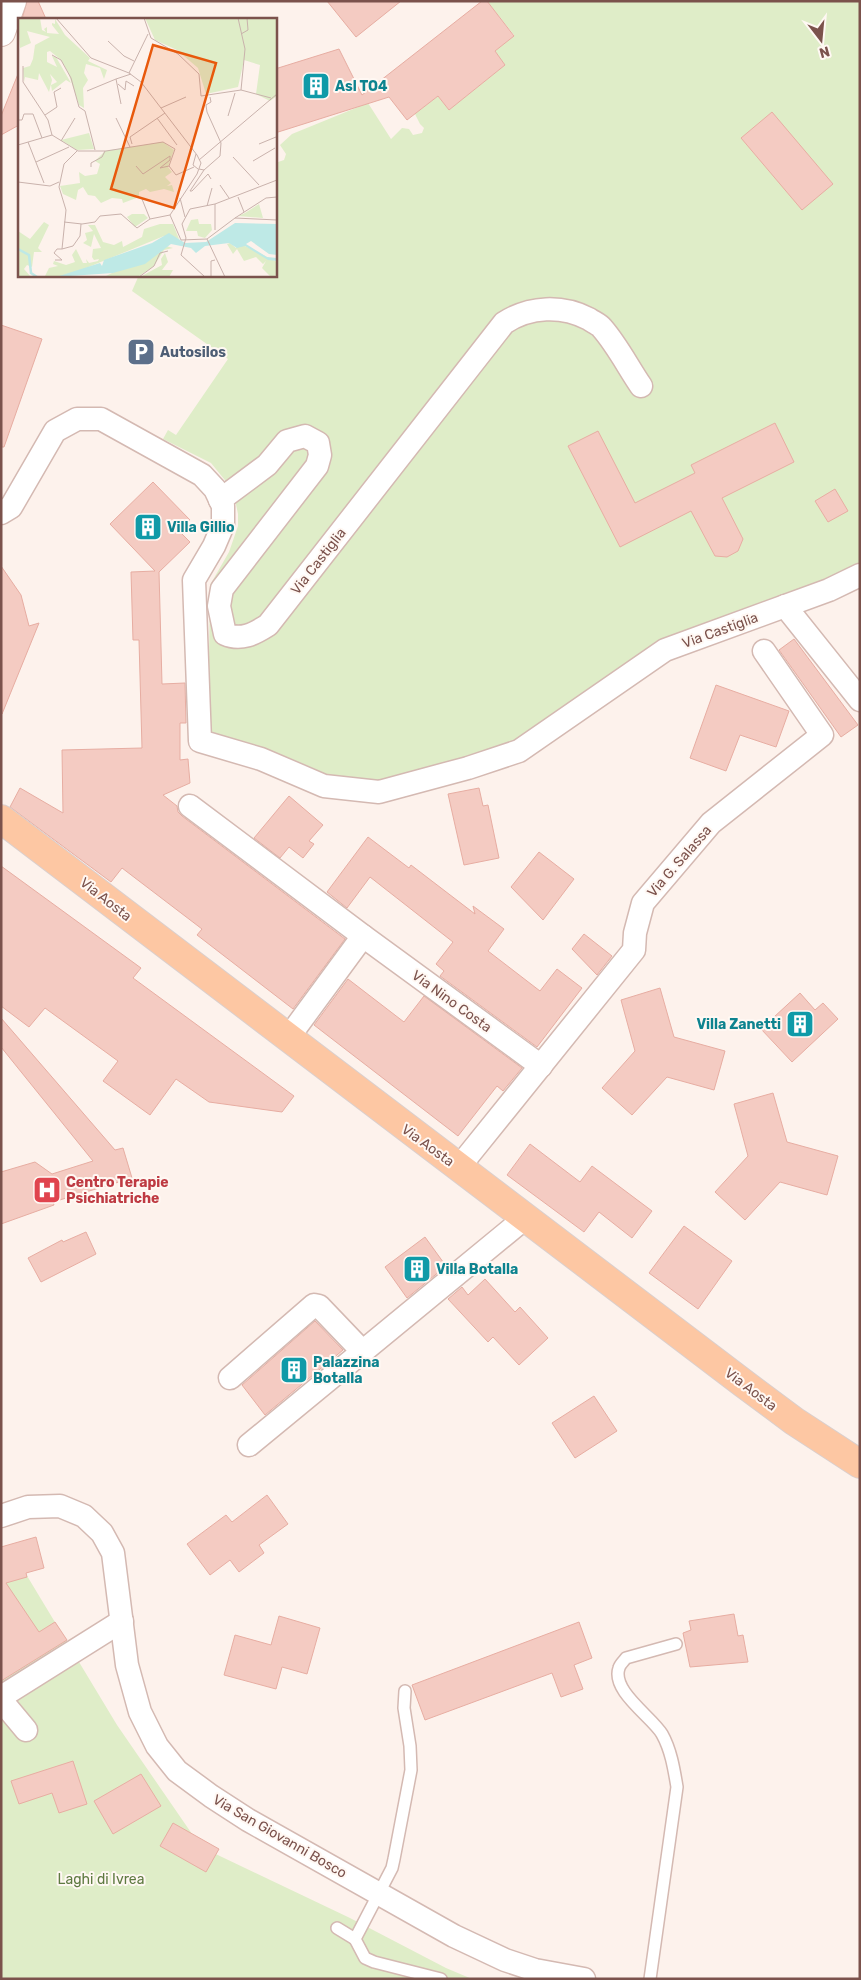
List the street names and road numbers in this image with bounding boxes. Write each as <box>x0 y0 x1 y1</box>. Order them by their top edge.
street label: Via Castiglia <box>287 525 350 598</box>
street label: Via Castiglia <box>680 609 760 652</box>
street label: Via G. Salassa <box>644 822 715 901</box>
street label: Via Aosta <box>76 874 135 925</box>
street label: Via Nino Costa <box>409 967 495 1036</box>
street label: Via Aosta <box>398 1121 457 1170</box>
street label: Via Aosta <box>721 1364 780 1415</box>
street label: Via San Giovanni Bosco <box>210 1791 350 1882</box>

